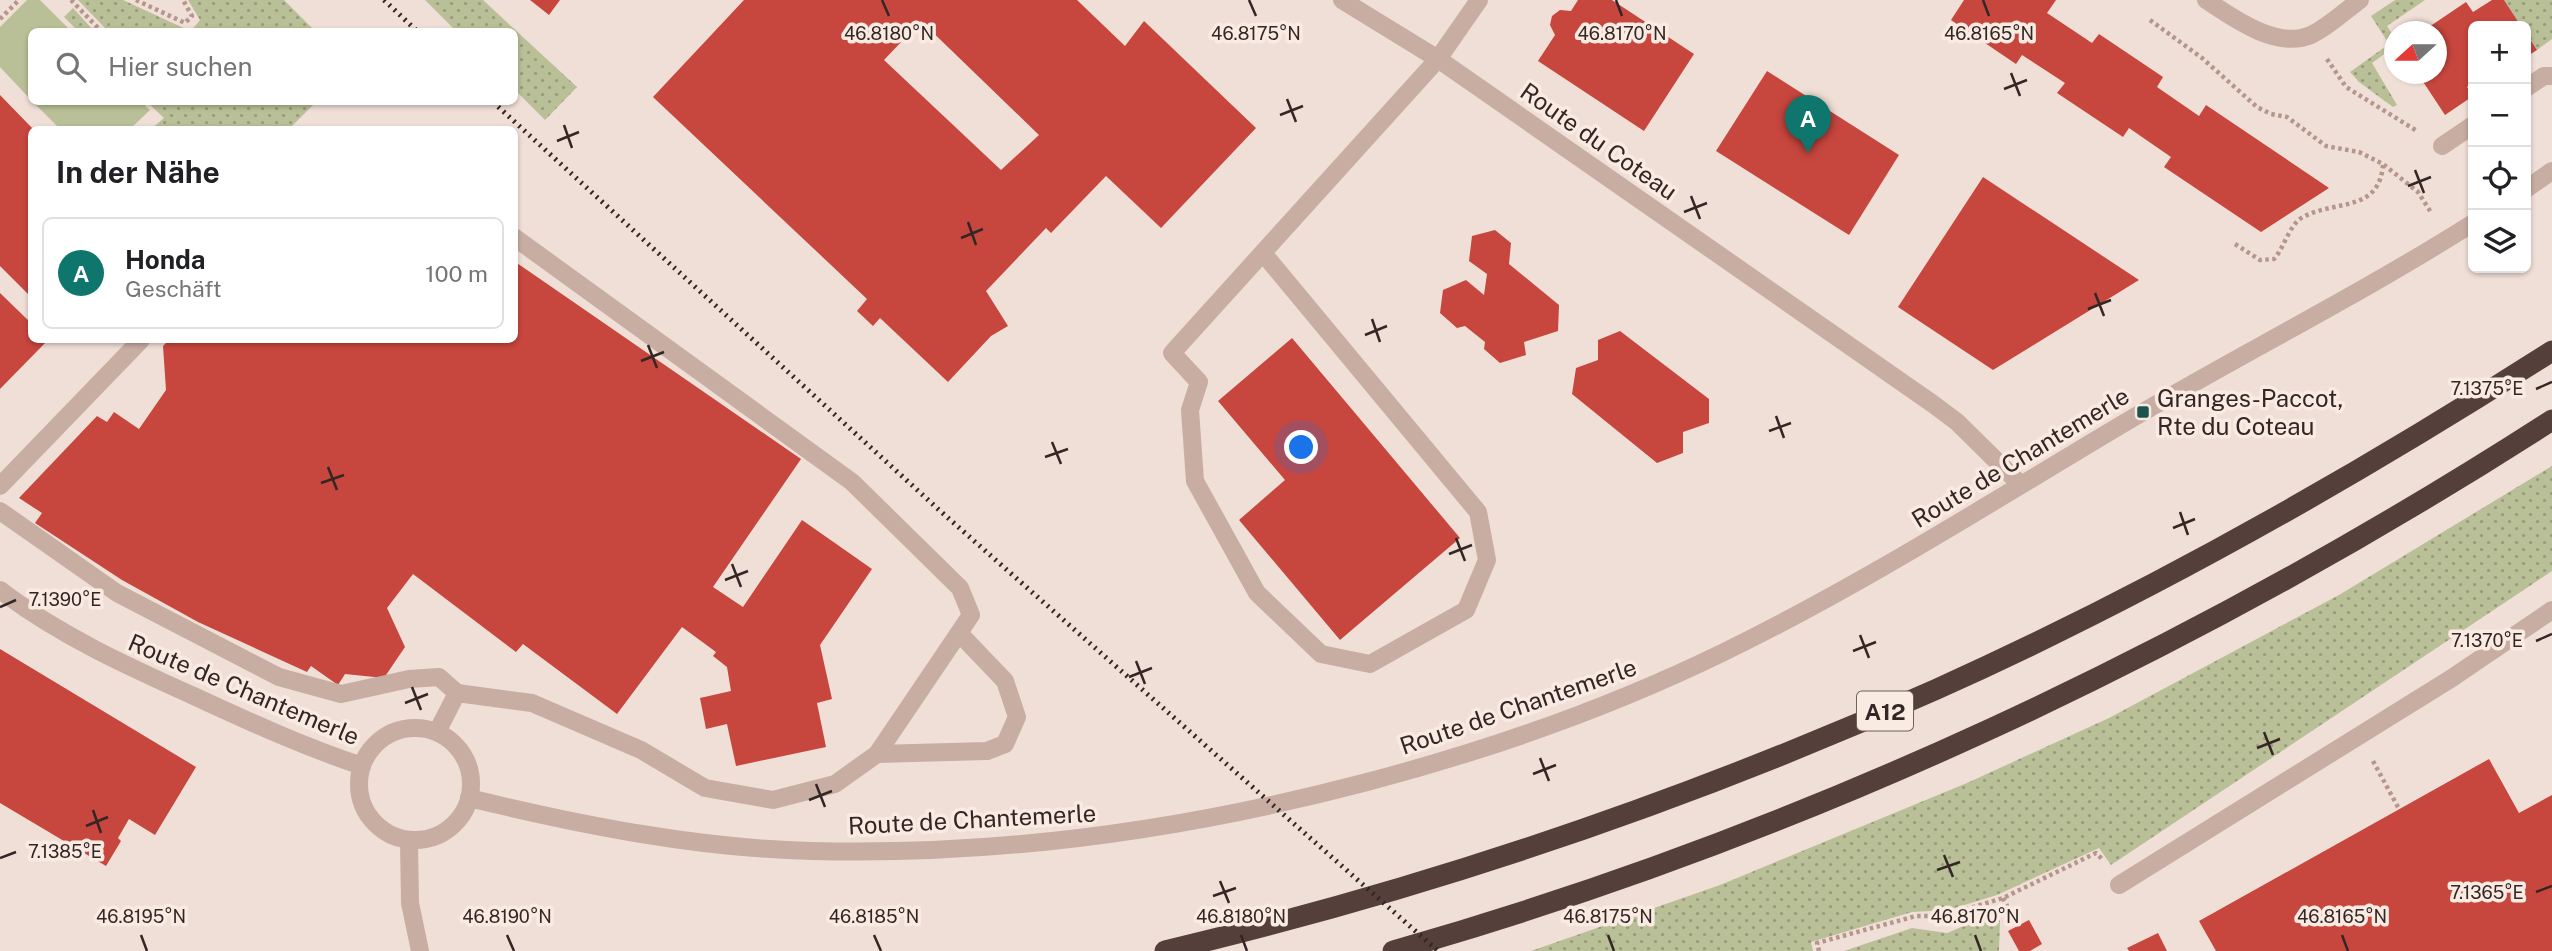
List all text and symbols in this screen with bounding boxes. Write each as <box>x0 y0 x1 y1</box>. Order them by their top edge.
north arrow <box>2384 21 2447 84</box>
map controls <box>2468 21 2531 273</box>
button: + <box>2468 21 2531 84</box>
text: 46.8180°N <box>844 23 934 44</box>
text: 46.8175°N <box>1211 23 1301 44</box>
text: 46.8170°N <box>1578 23 1666 44</box>
text: 46.8165°N <box>1944 23 2034 44</box>
search box <box>28 28 518 105</box>
icon: search <box>52 48 90 86</box>
text: Hier suchen <box>108 51 253 82</box>
street label: Route du Coteau <box>1515 77 1683 205</box>
button: − <box>2468 84 2531 147</box>
pin: A <box>1785 95 1831 153</box>
button: locate <box>2468 147 2531 210</box>
text: In der Nähe <box>56 154 220 190</box>
button: layers <box>2468 210 2531 273</box>
text: Honda <box>125 244 206 275</box>
text: A <box>73 260 89 287</box>
text: 100 m <box>425 260 488 287</box>
text: Geschäft <box>125 275 222 302</box>
text: 7.1375°E <box>2451 378 2523 399</box>
street label: Route de Chantemerle <box>1906 381 2134 533</box>
place label: Granges-Paccot, Rte du Coteau <box>2157 384 2343 440</box>
marker: Granges-Paccot, Rte du Coteau <box>2135 404 2151 420</box>
your location <box>1284 430 1318 464</box>
text: 7.1390°E <box>29 589 101 610</box>
street label: Route de Chantemerle <box>124 628 364 750</box>
text: 7.1370°E <box>2451 630 2523 651</box>
street label: Route de Chantemerle <box>1396 652 1640 760</box>
road number: A12 <box>1857 692 1913 730</box>
street label: Route de Chantemerle <box>847 799 1097 839</box>
text: 7.1385°E <box>28 841 102 862</box>
text: 7.1365°E <box>2450 882 2524 903</box>
text: 46.8195°N <box>96 906 186 927</box>
text: 46.8190°N <box>462 906 552 927</box>
text: 46.8185°N <box>829 906 919 927</box>
text: 46.8180°N <box>1196 906 1286 927</box>
text: 46.8175°N <box>1563 906 1653 927</box>
text: 46.8170°N <box>1931 906 2019 927</box>
text: 46.8165°N <box>2297 906 2387 927</box>

